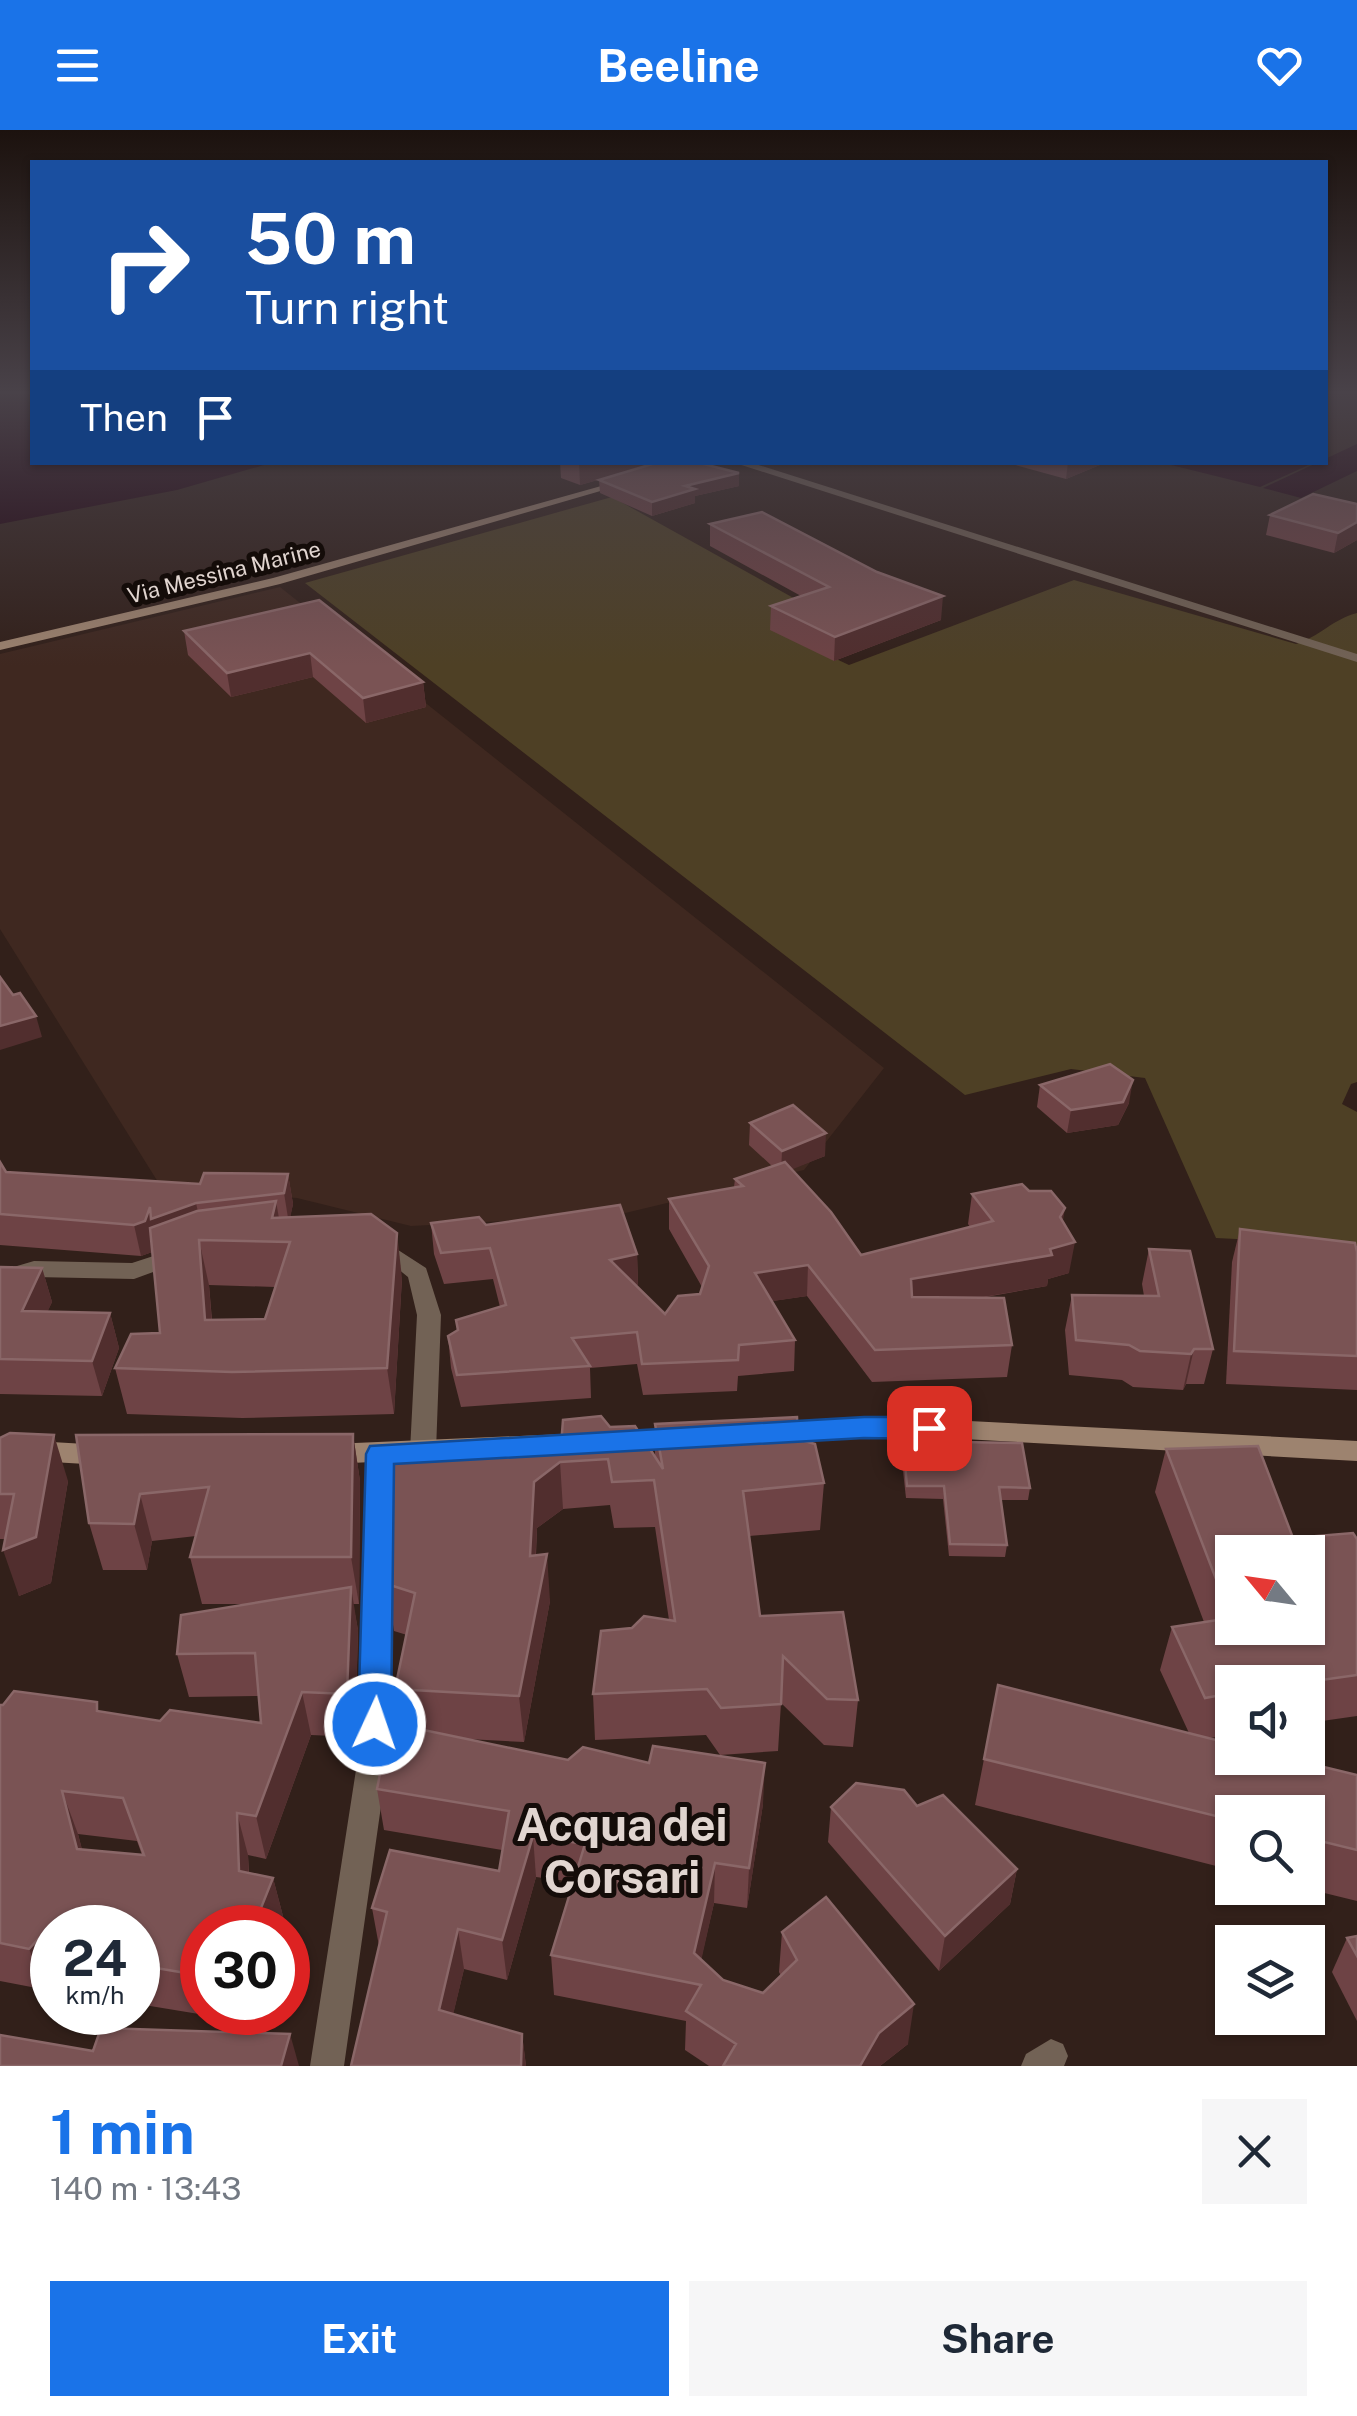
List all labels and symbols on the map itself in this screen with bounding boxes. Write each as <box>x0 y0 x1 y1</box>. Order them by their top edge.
street label: Via Messina Marine <box>125 535 323 609</box>
pin <box>887 1386 972 1471</box>
north arrow <box>1215 1535 1325 1645</box>
position arrow <box>323 1672 427 1776</box>
district label: Acqua dei Corsari <box>516 1798 728 1903</box>
speed limit sign: 30 <box>180 1905 310 2035</box>

